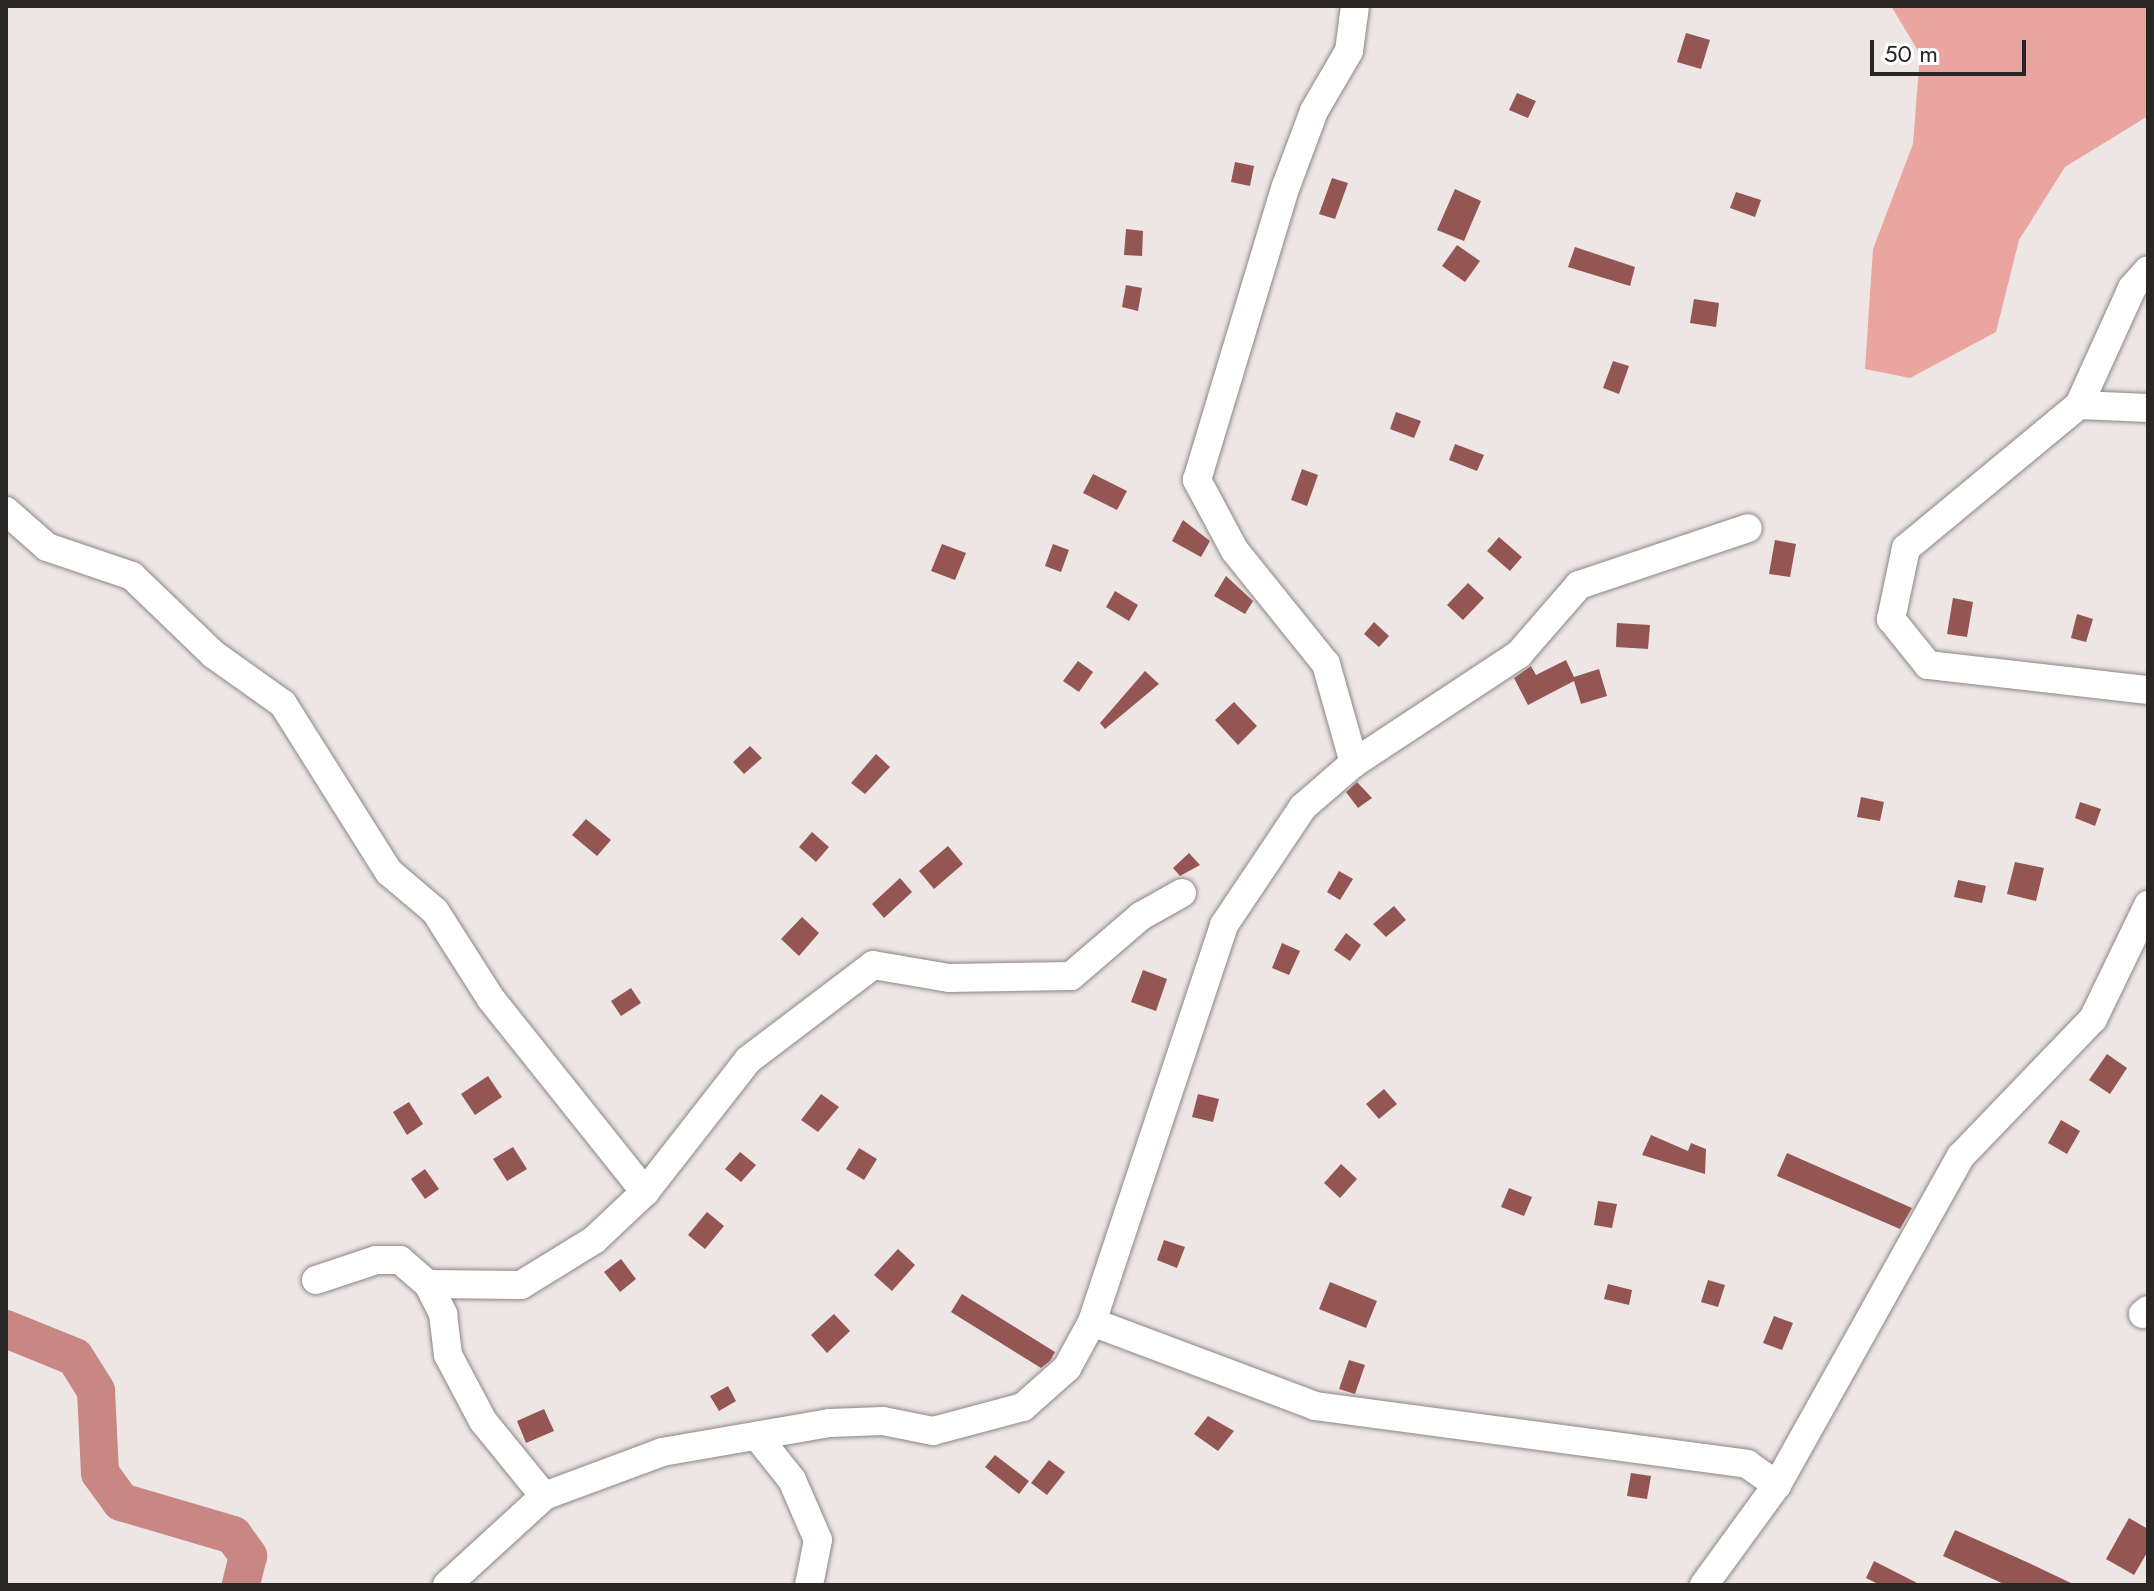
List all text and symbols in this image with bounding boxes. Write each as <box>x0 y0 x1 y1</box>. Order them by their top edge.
scale bar <box>1874 24 2030 74</box>
text: 50 m <box>1884 36 1938 71</box>

